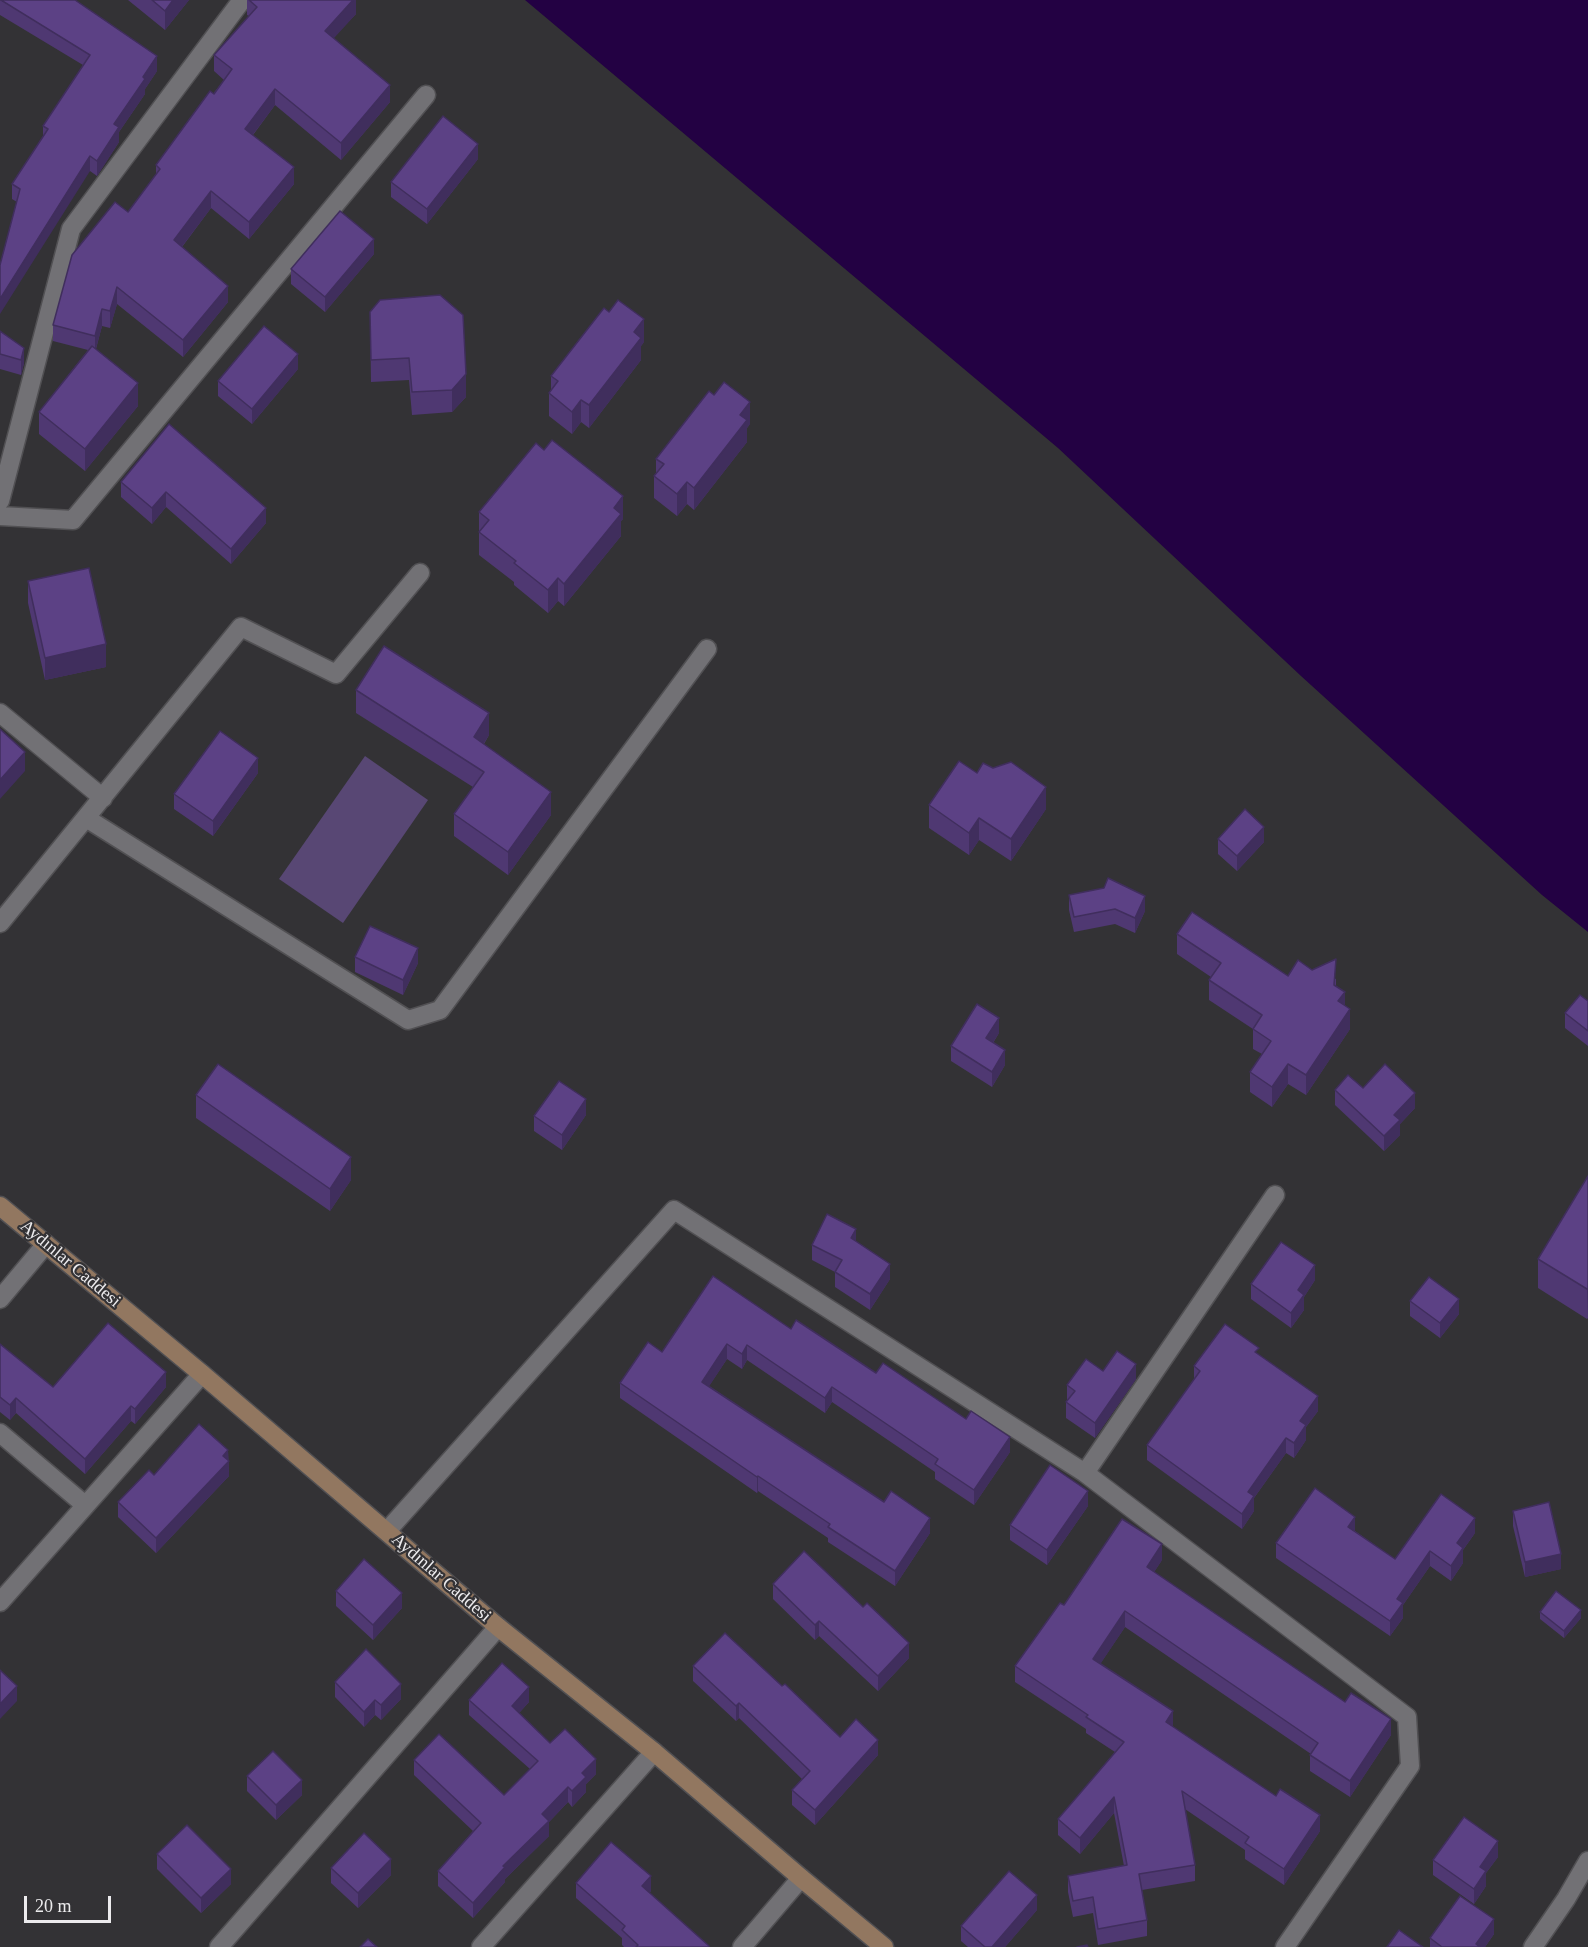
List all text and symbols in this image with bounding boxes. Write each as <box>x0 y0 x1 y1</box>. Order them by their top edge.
street label: Aydınlar Caddesi <box>15 1216 125 1312</box>
street label: Aydınlar Caddesi <box>387 1529 495 1627</box>
scale bar <box>27 1884 114 1922</box>
text: 20 m <box>35 1896 72 1916</box>

